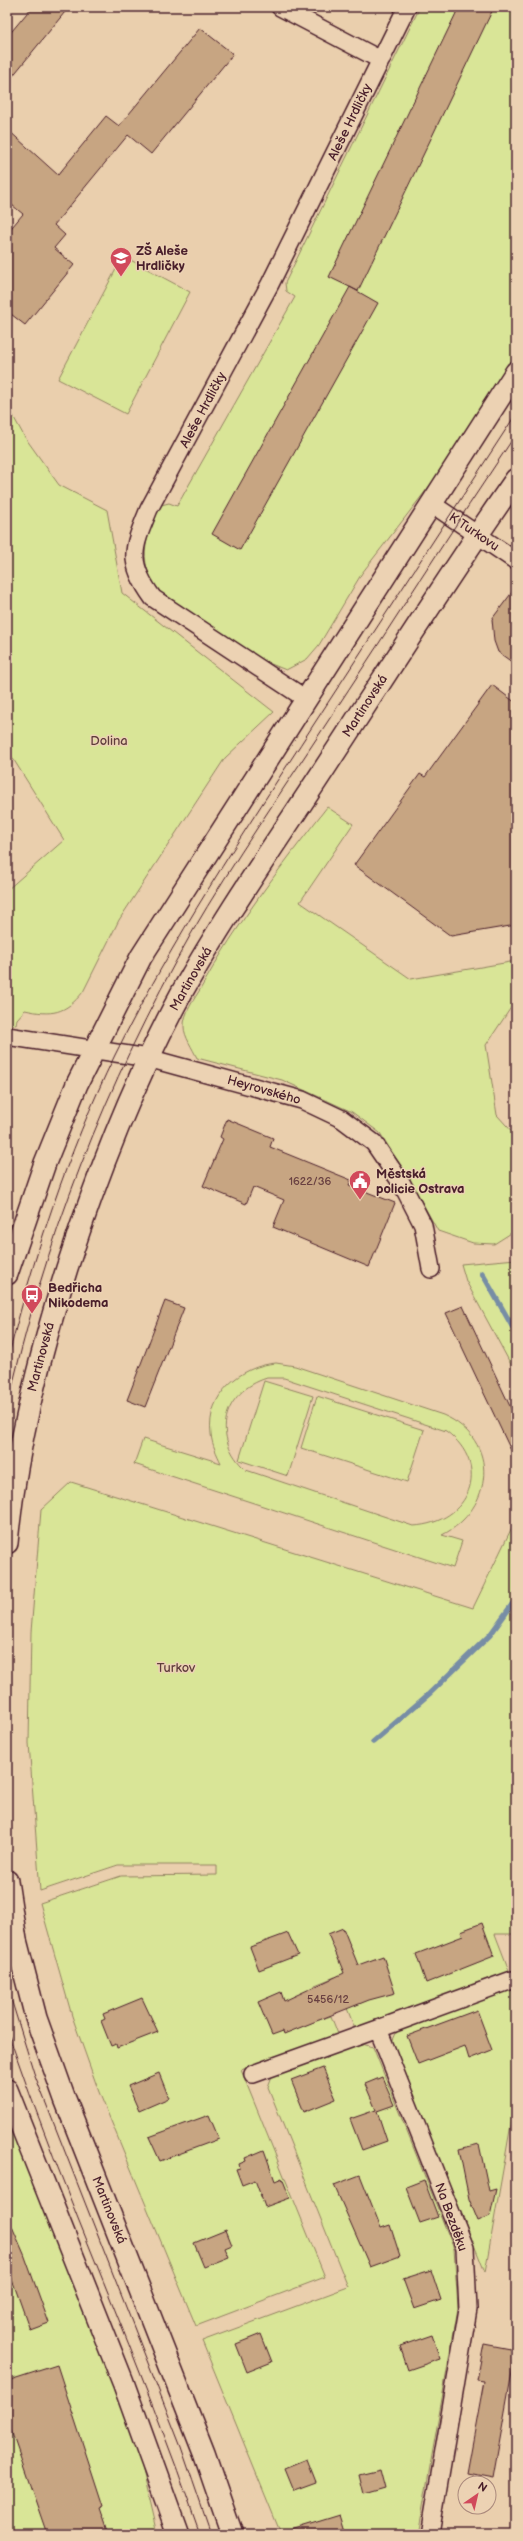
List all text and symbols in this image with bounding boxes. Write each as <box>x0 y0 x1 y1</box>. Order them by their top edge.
street label: Aleše Hrdličky <box>324 81 376 163</box>
place label: ZŠ Aleše Hrdličky <box>136 242 188 274</box>
school or university icon: ZŠ Aleše Hrdličky <box>108 245 134 278</box>
street label: Aleše Hrdličky <box>176 369 230 451</box>
street label: K Turkovu <box>446 509 502 555</box>
street label: Martinovská <box>339 672 391 740</box>
park label: Dolina <box>90 733 128 749</box>
street label: Martinovská <box>166 944 216 1014</box>
street label: Heyrovského <box>225 1072 303 1108</box>
place label: Městská policie Ostrava <box>376 1166 465 1197</box>
public building icon: Městská policie Ostrava <box>347 1168 373 1201</box>
house number: 1622/36 <box>289 1175 331 1188</box>
place label: Bedřicha Nikodema <box>48 1280 109 1311</box>
bus stop icon: Bedřicha Nikodema <box>19 1282 45 1315</box>
street label: Martinovská <box>24 1321 58 1393</box>
park label: Turkov <box>157 1660 196 1676</box>
house number: 5456/12 <box>307 1993 349 2006</box>
street label: Martinovská <box>88 2174 130 2246</box>
street label: Na Bezděku <box>431 2181 471 2253</box>
north arrow <box>457 2475 497 2515</box>
text: N <box>475 2479 489 2495</box>

